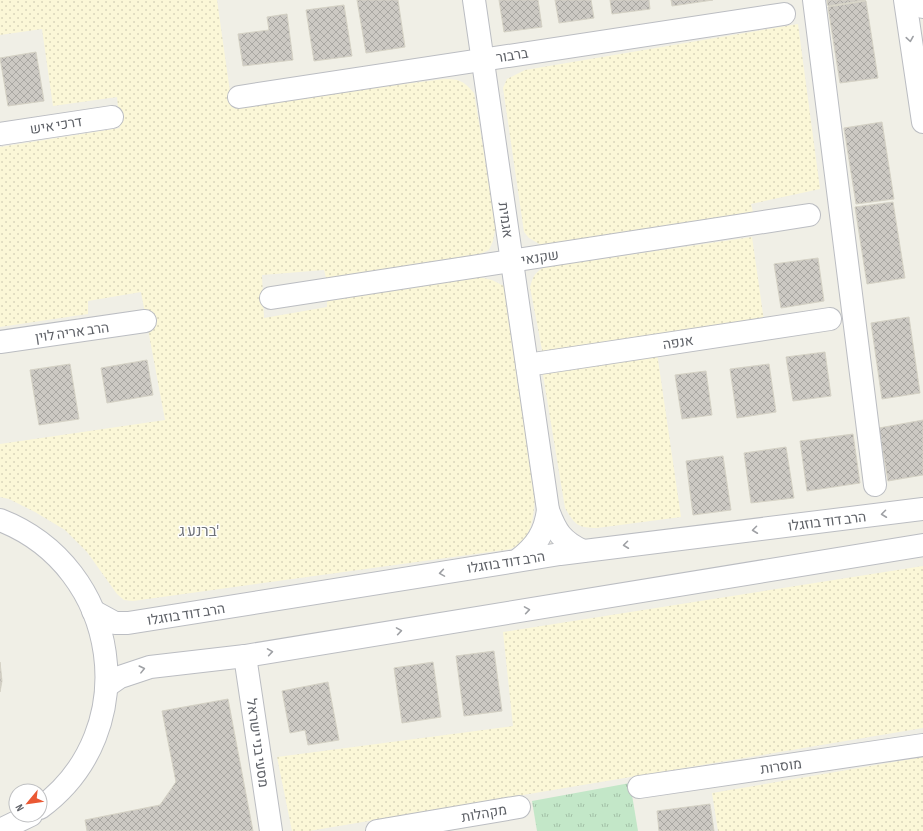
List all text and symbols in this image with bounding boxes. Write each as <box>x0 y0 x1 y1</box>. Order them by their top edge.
one-way arrow <box>906 35 914 42</box>
street label: ברבור <box>495 44 530 66</box>
street label: דרכי איש <box>29 113 83 138</box>
street label: אגמית <box>495 201 516 239</box>
street label: שקנאי <box>520 246 560 269</box>
street label: הרב אריה לוין <box>34 319 110 346</box>
street label: אנפה <box>661 332 695 353</box>
street label: הרב דוד בוזגלו <box>787 508 867 535</box>
one-way arrow <box>881 509 887 518</box>
district label: ברנע ג' <box>179 522 219 541</box>
one-way arrow <box>752 525 758 534</box>
one-way arrow <box>623 541 629 550</box>
street label: הרב דוד בוזגלו <box>466 548 546 577</box>
one-way arrow <box>439 568 445 577</box>
street label: הרב דוד בוזגלו <box>146 600 226 629</box>
one-way arrow <box>524 606 530 614</box>
one-way arrow <box>396 627 402 636</box>
one-way arrow <box>267 648 273 657</box>
one-way arrow <box>138 666 145 674</box>
street label: מסעי בני ישראל <box>243 698 272 789</box>
street label: מוסרות <box>759 755 803 778</box>
north arrow <box>8 783 48 823</box>
street label: מקהלות <box>460 801 508 826</box>
text: N <box>13 802 27 813</box>

